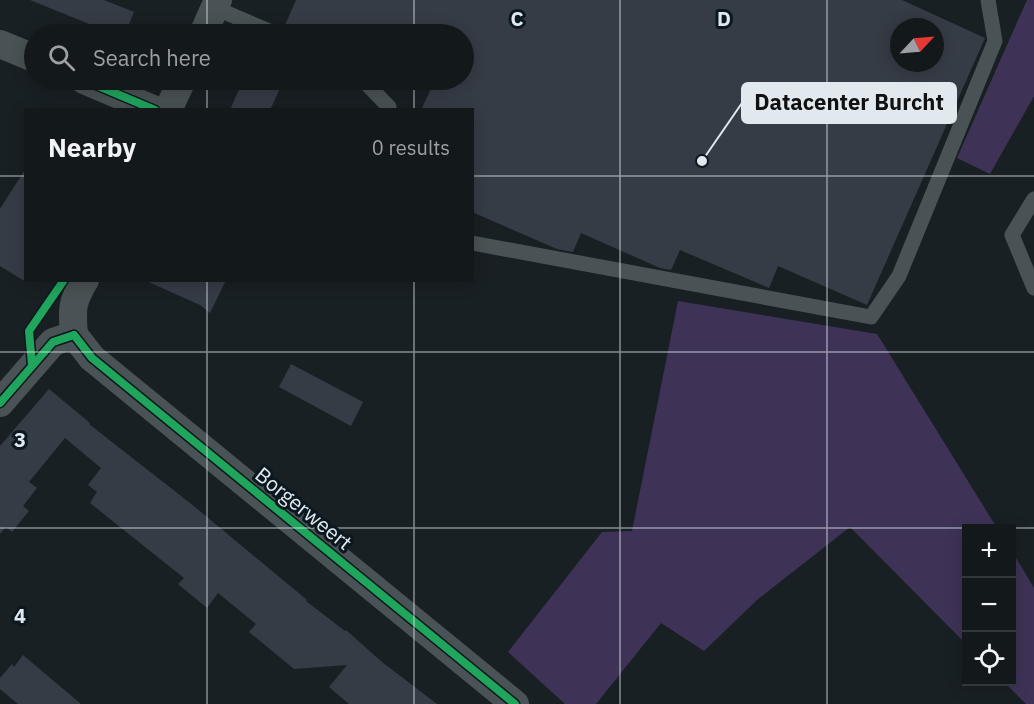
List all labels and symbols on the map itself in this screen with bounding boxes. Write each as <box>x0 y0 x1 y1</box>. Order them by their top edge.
text: C <box>510 5 524 32</box>
text: D <box>717 5 731 32</box>
north arrow <box>890 18 944 72</box>
callout: Datacenter Burcht <box>742 83 956 123</box>
text: Datacenter Burcht <box>754 87 944 116</box>
text: 3 <box>14 426 26 453</box>
street label: Borgerweert <box>250 460 358 556</box>
text: 4 <box>14 602 26 629</box>

